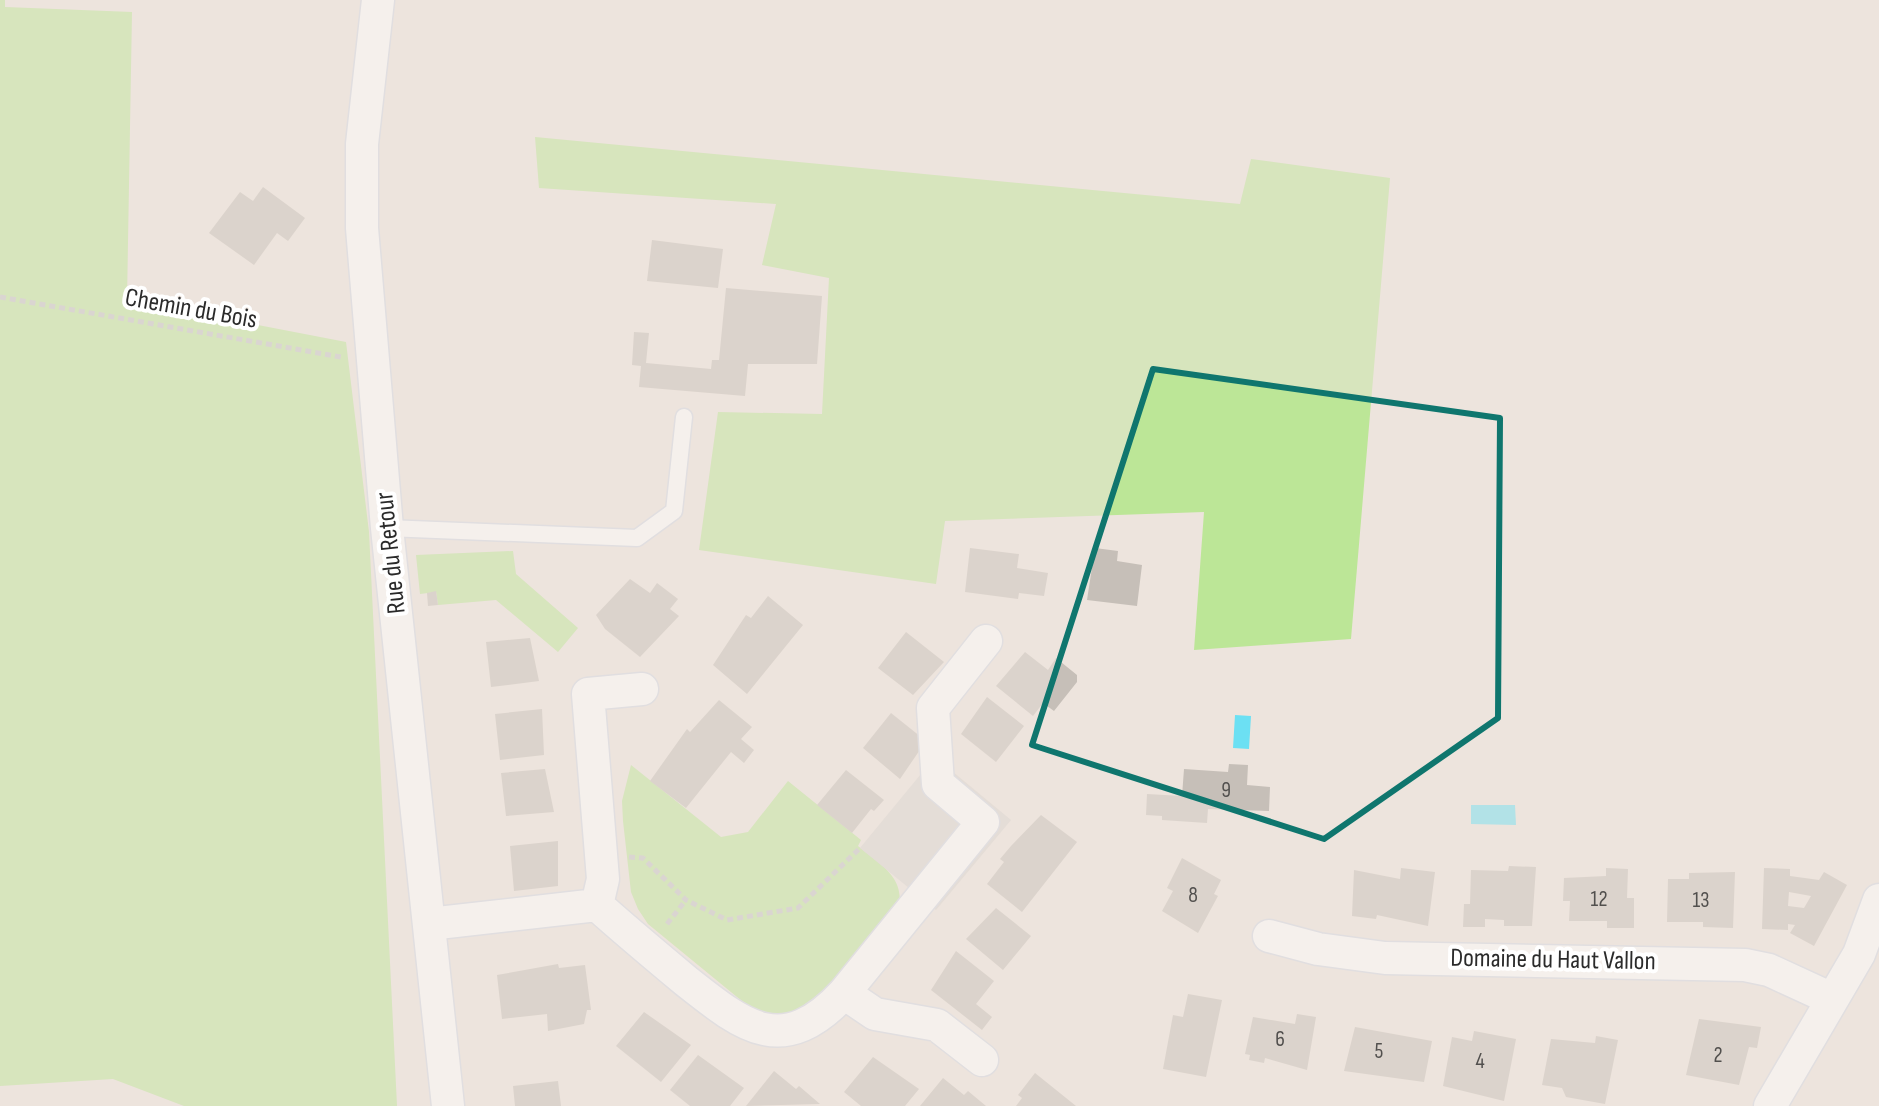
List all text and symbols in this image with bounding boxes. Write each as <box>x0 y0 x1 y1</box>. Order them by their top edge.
street label: Chemin du Bois <box>123 282 259 336</box>
street label: Rue du Retour <box>369 490 413 615</box>
house number: 9 <box>1221 777 1231 804</box>
house number: 8 <box>1188 882 1198 909</box>
house number: 12 <box>1590 886 1608 913</box>
house number: 13 <box>1693 887 1709 914</box>
street label: Domaine du Haut Vallon <box>1450 943 1656 977</box>
house number: 6 <box>1275 1026 1285 1053</box>
house number: 5 <box>1375 1038 1384 1065</box>
house number: 2 <box>1713 1042 1723 1069</box>
house number: 4 <box>1475 1048 1485 1075</box>

